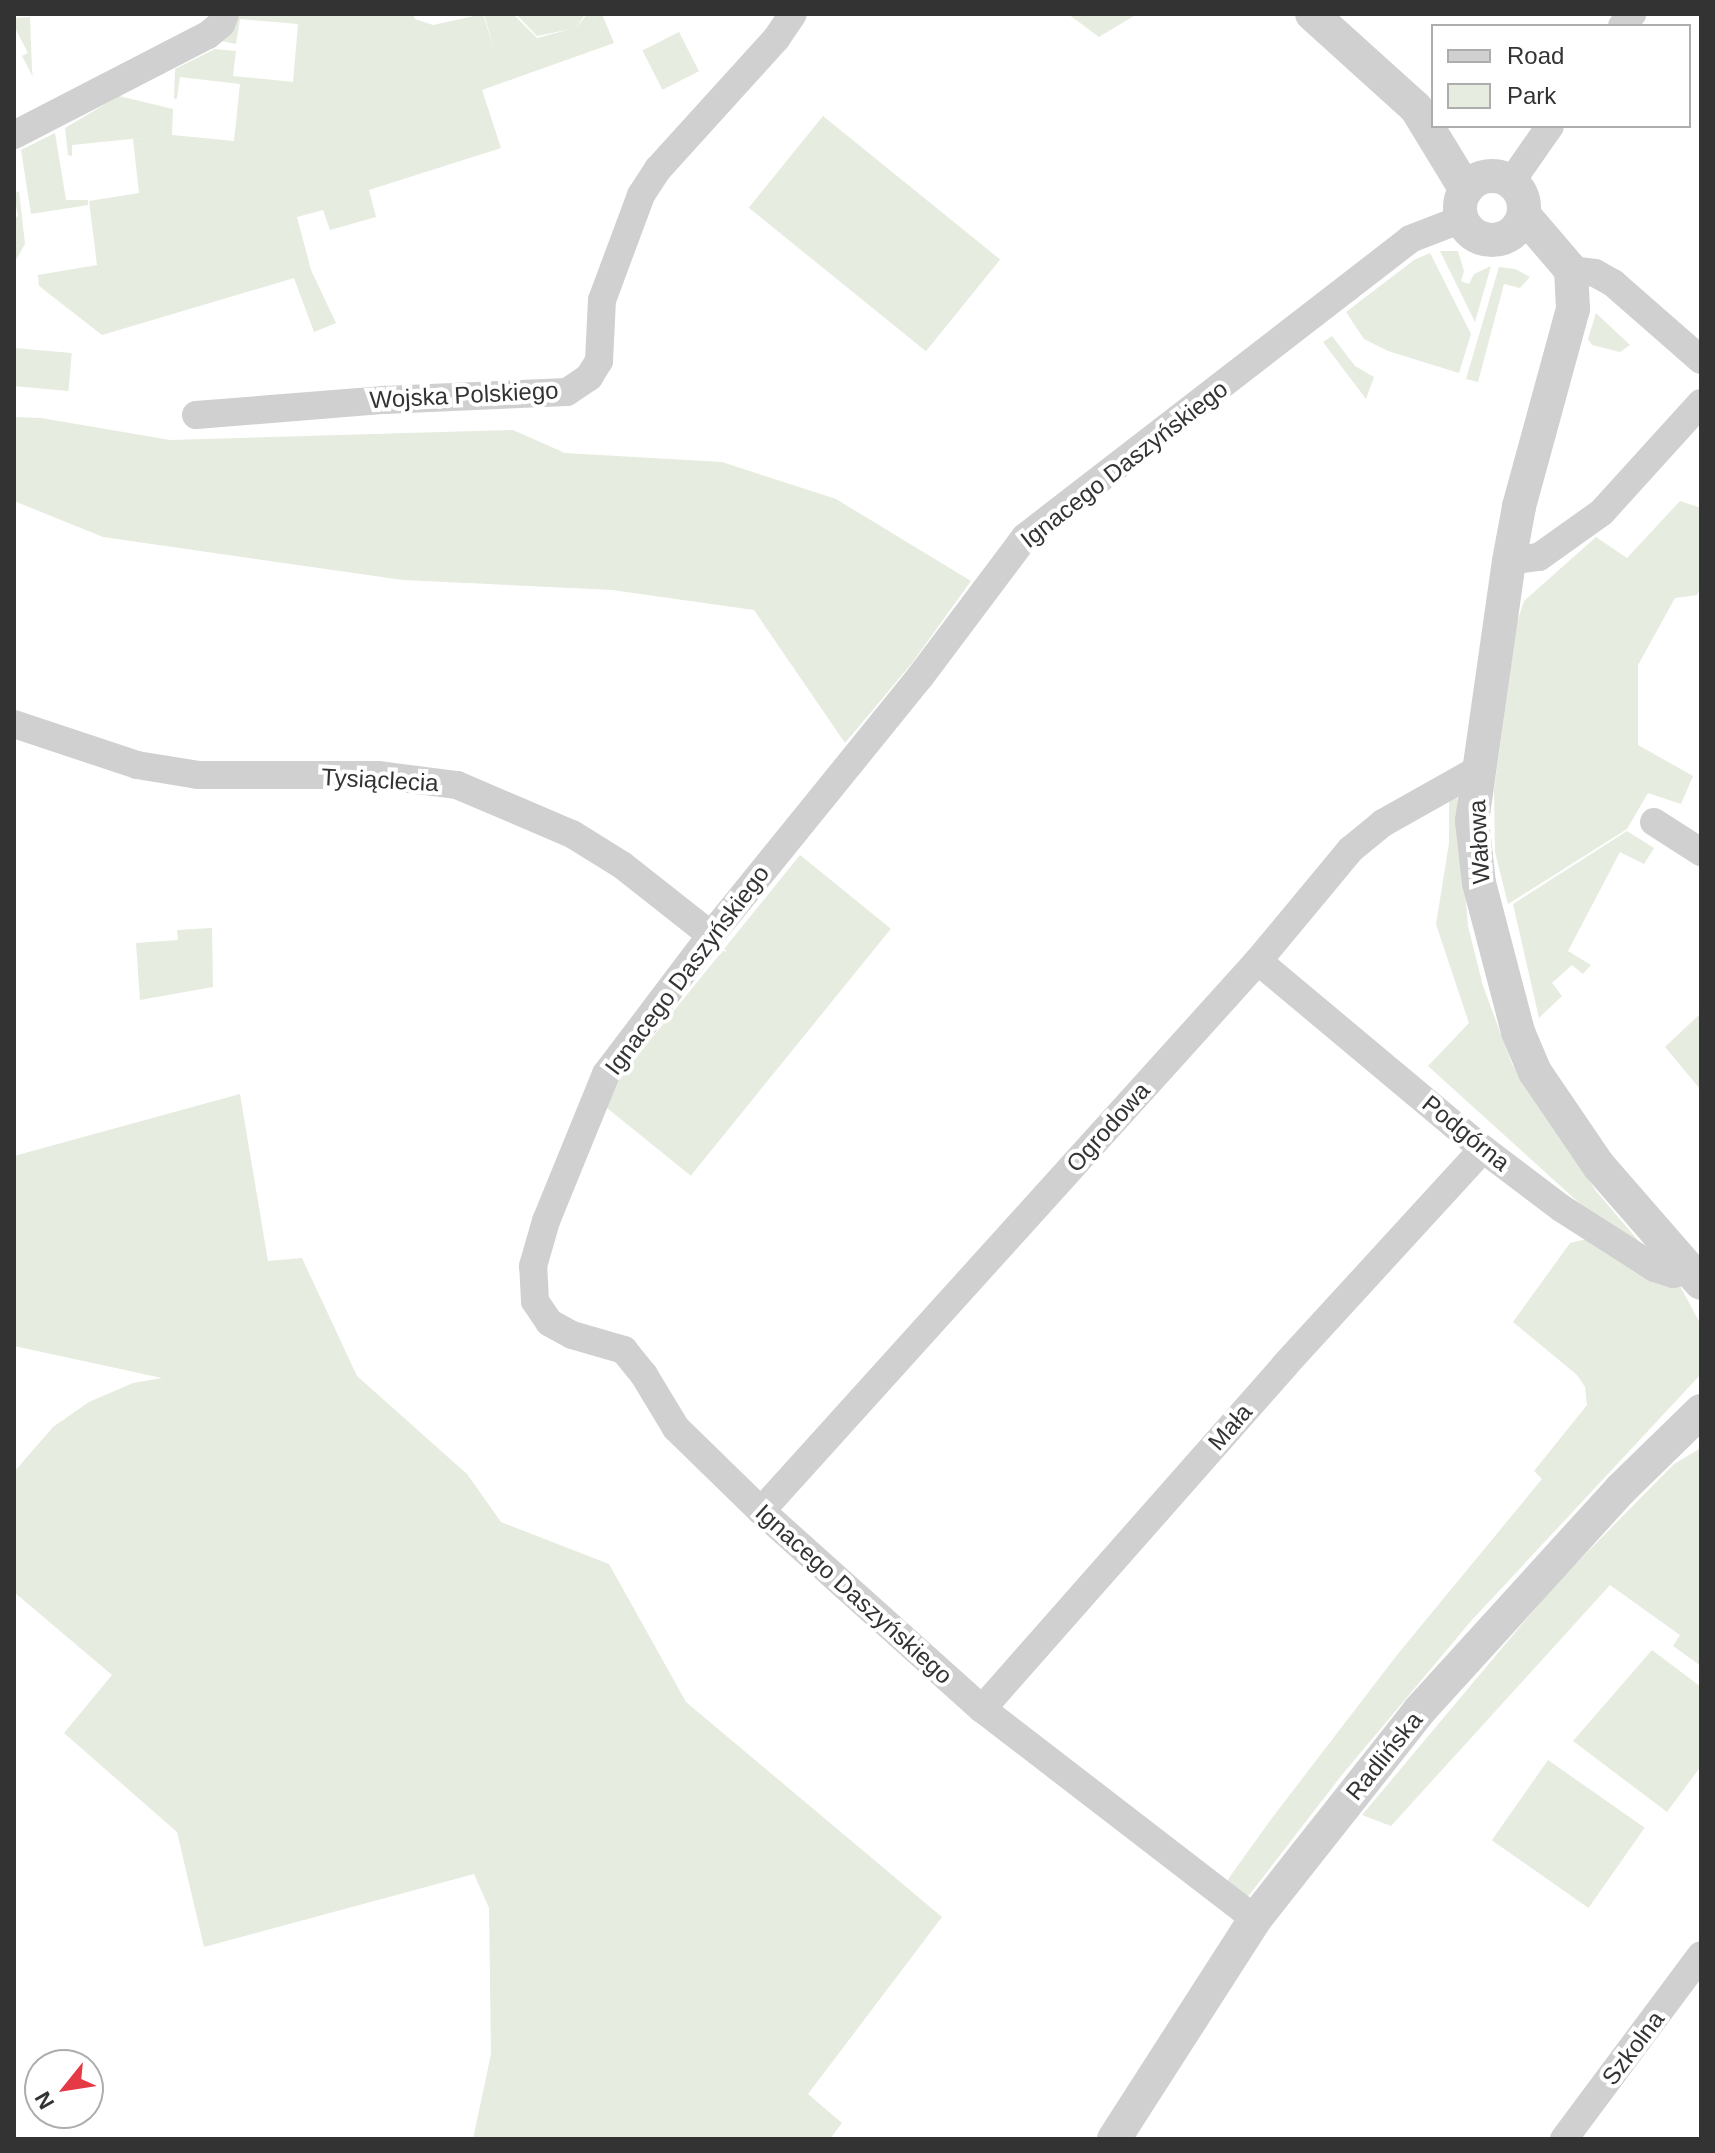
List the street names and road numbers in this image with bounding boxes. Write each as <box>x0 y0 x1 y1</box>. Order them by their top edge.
street label: Ignacego Daszyńskiego <box>1015 374 1233 554</box>
street label: Wojska Polskiego <box>369 376 559 414</box>
street label: Tysiąclecia <box>321 763 439 797</box>
street label: Wałowa <box>1462 799 1496 885</box>
street label: Ignacego Daszyńskiego <box>599 860 775 1080</box>
street label: Ogrodowa <box>1060 1076 1156 1178</box>
street label: Podgórna <box>1416 1089 1516 1177</box>
street label: Mała <box>1202 1398 1258 1456</box>
street label: Ignacego Daszyńskiego <box>750 1498 958 1690</box>
street label: Radlińska <box>1340 1706 1428 1806</box>
street label: Szkolna <box>1596 2005 1670 2091</box>

